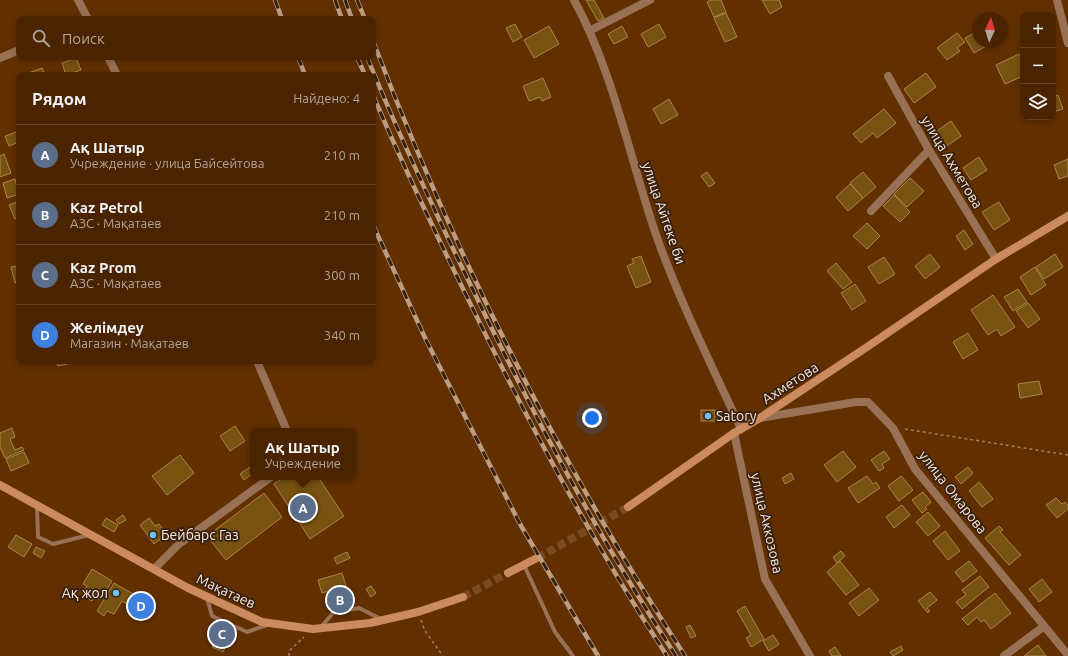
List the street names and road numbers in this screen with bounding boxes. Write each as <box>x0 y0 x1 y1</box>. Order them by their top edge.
street label: улица Ахметова <box>918 113 986 211</box>
street label: улица Айтеке би <box>639 160 689 266</box>
street label: Ахметова <box>759 359 821 407</box>
street label: улица Омарова <box>916 447 990 537</box>
street label: улица Аккозова <box>748 471 786 575</box>
street label: Мақатаев <box>194 570 258 612</box>

